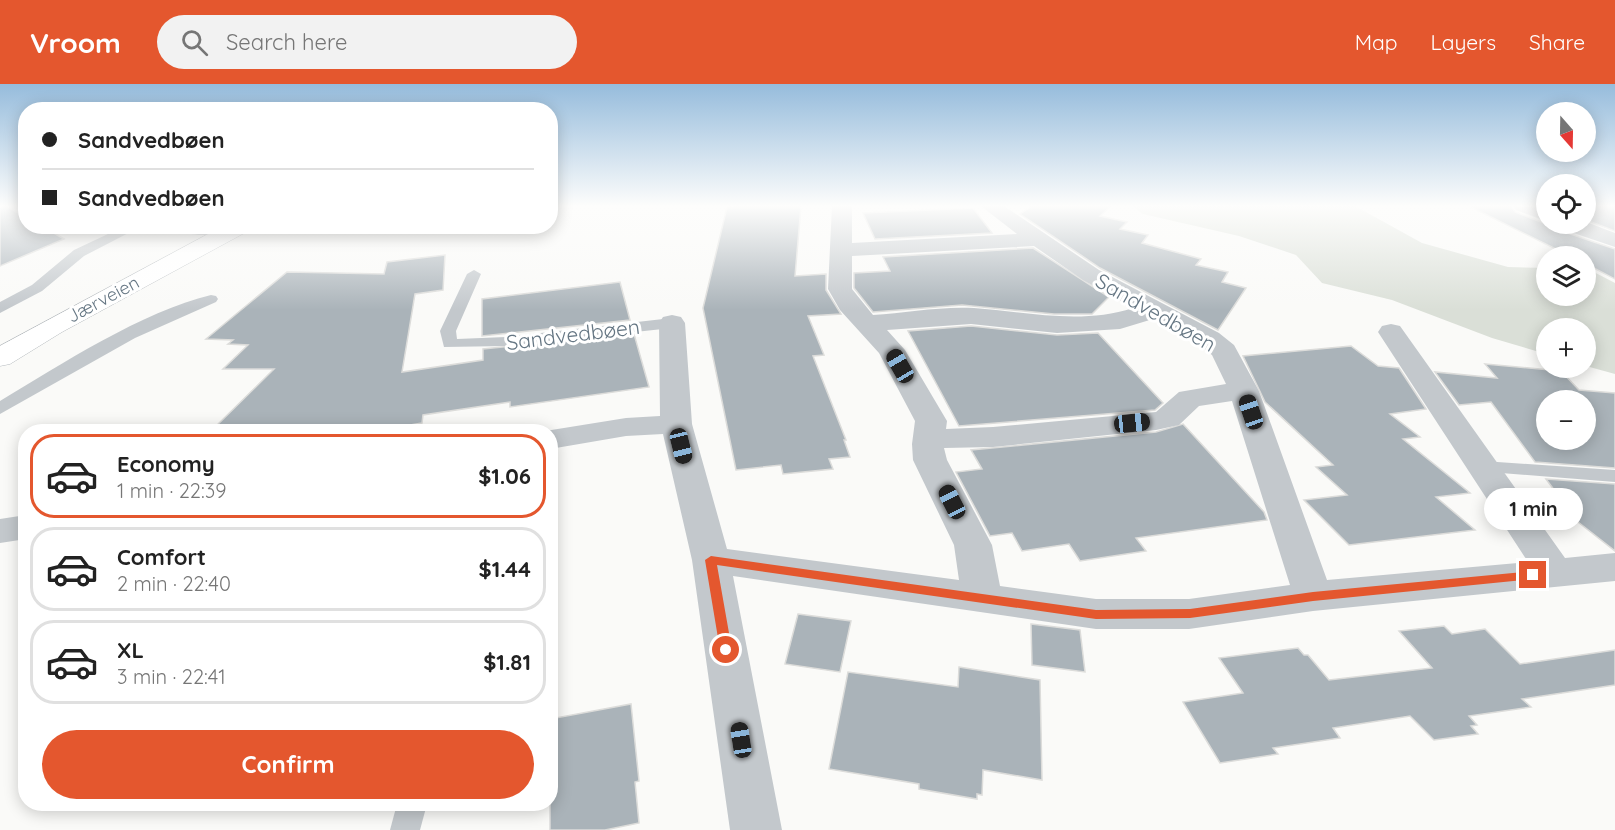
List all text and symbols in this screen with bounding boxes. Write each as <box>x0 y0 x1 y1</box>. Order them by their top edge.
search box <box>157 15 577 69</box>
text: Vroom <box>30 25 121 60</box>
icon: search <box>178 26 211 59</box>
text: Search here <box>226 28 347 56</box>
text: Map <box>1355 29 1398 55</box>
text: Layers <box>1431 29 1496 55</box>
text: Share <box>1529 29 1585 55</box>
north arrow <box>1536 102 1596 162</box>
map controls <box>1536 102 1596 450</box>
text: Sandvedbøen <box>78 126 225 154</box>
button: locate <box>1536 174 1596 234</box>
text: Sandvedbøen <box>78 184 225 212</box>
button: layers <box>1536 246 1596 306</box>
street label: Sandvedbøen <box>1091 267 1221 357</box>
street label: Jærveien <box>63 270 143 328</box>
street label: Sandvedbøen <box>505 313 641 355</box>
button: + <box>1536 318 1596 378</box>
car <box>883 346 917 386</box>
button: − <box>1536 390 1596 450</box>
car <box>1237 392 1265 432</box>
car <box>1113 412 1151 434</box>
car <box>668 426 694 466</box>
icon: car <box>45 449 99 503</box>
text: Economy <box>117 450 215 478</box>
text: $1.06 <box>478 462 531 490</box>
text: 1 min · 22:39 <box>117 478 226 503</box>
car <box>936 482 968 522</box>
callout: 1 min <box>1484 488 1582 530</box>
text: 1 min <box>1509 496 1558 521</box>
icon: car <box>45 542 99 596</box>
text: Comfort <box>117 543 206 571</box>
text: $1.44 <box>479 555 531 583</box>
route end <box>1519 561 1546 588</box>
text: 2 min · 22:40 <box>117 571 231 596</box>
icon: car <box>45 635 99 689</box>
text: XL <box>117 636 144 664</box>
route start <box>712 636 739 663</box>
text: $1.81 <box>483 648 531 676</box>
text: 3 min · 22:41 <box>117 664 226 689</box>
car <box>729 721 753 759</box>
button: Confirm <box>42 730 534 799</box>

